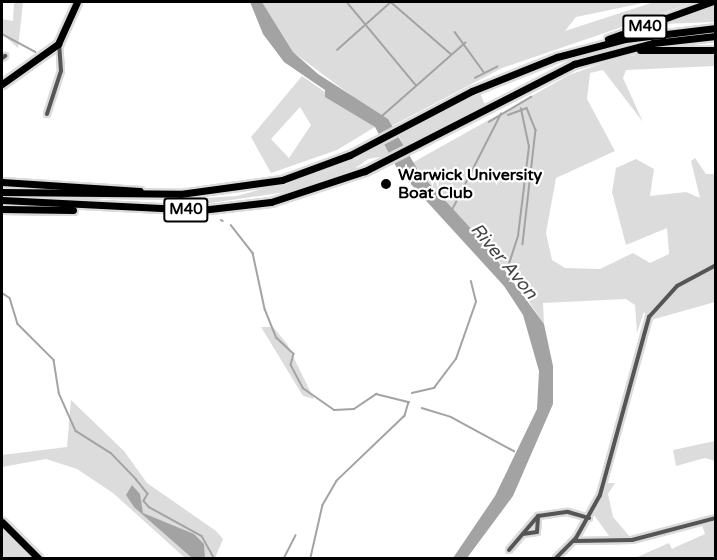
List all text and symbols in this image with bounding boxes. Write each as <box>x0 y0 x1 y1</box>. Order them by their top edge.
road number: M40 <box>621 15 669 39</box>
place label: Warwick University Boat Club <box>398 165 542 203</box>
marker: Warwick University Boat Club <box>379 177 393 191</box>
road number: M40 <box>162 198 210 222</box>
water label: River Avon <box>466 219 542 303</box>

